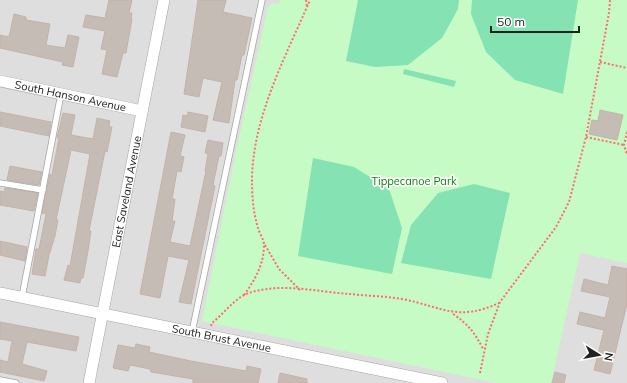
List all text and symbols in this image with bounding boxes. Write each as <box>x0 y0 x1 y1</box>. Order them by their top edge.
scale bar <box>491 8 579 34</box>
text: 50 m <box>497 14 525 29</box>
street label: South Hanson Avenue <box>13 77 127 114</box>
street label: East Saveland Avenue <box>109 134 144 249</box>
park label: Tippecanoe Park <box>371 174 457 188</box>
street label: South Brust Avenue <box>171 321 272 355</box>
north arrow <box>579 335 619 375</box>
text: N <box>601 351 616 362</box>

